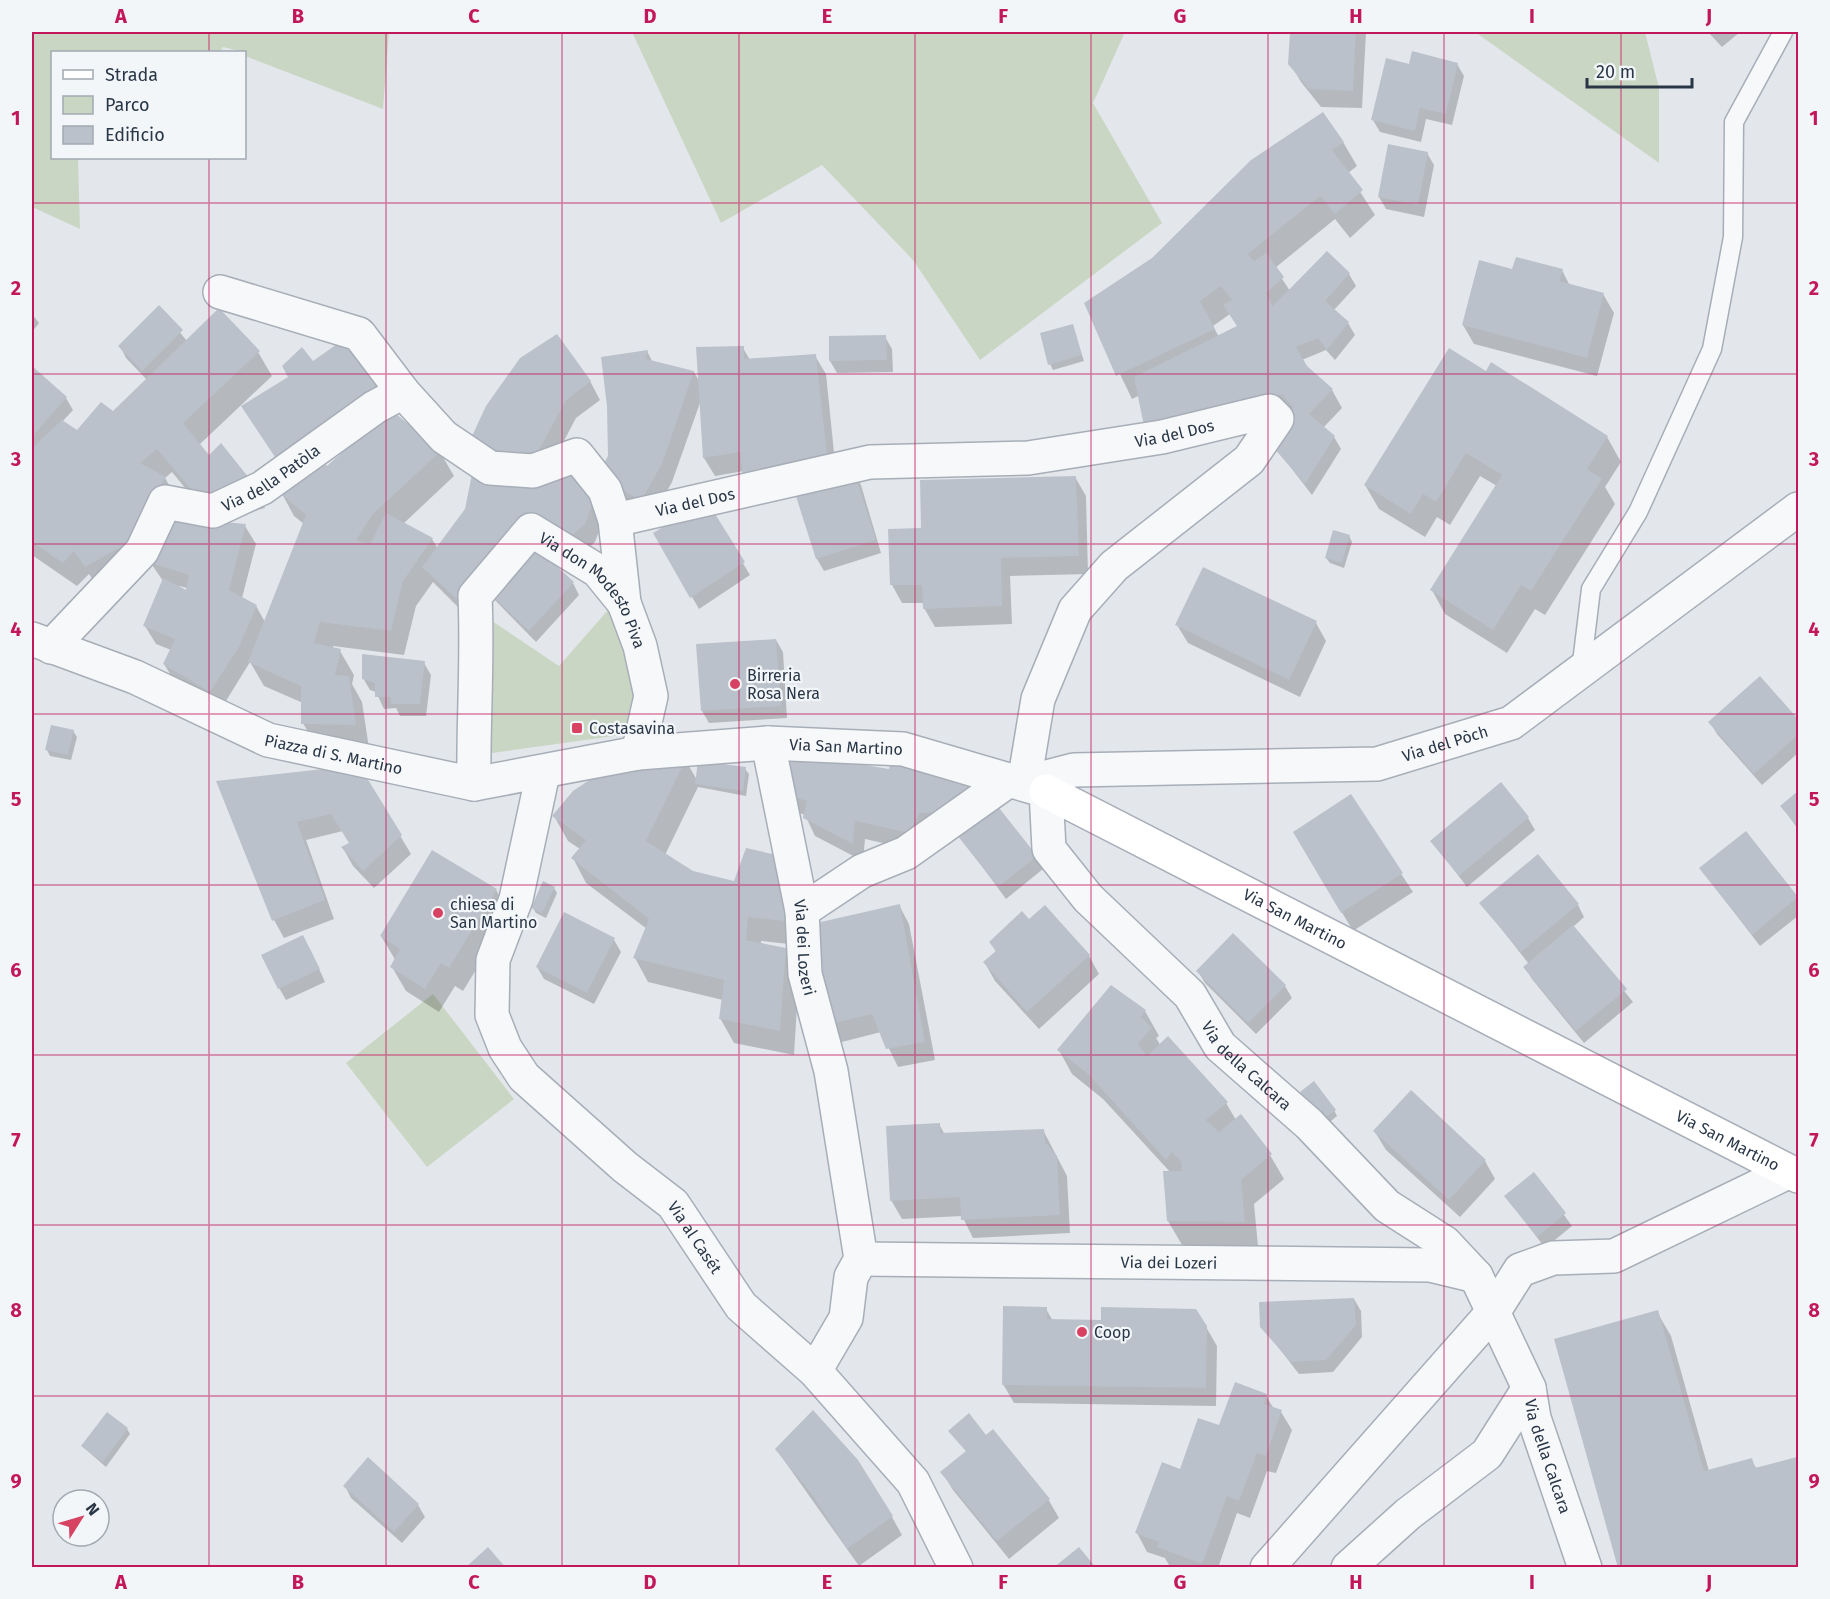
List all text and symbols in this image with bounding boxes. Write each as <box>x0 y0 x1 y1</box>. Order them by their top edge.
text: A <box>114 4 128 28</box>
text: B <box>292 4 304 28</box>
text: C <box>468 4 480 28</box>
text: D <box>643 4 657 28</box>
text: E <box>822 4 832 28</box>
text: F <box>998 4 1008 28</box>
text: G <box>1174 4 1186 28</box>
text: H <box>1349 4 1363 28</box>
text: I <box>1529 4 1535 28</box>
text: J <box>1705 4 1712 28</box>
legend <box>51 51 246 159</box>
scale bar <box>1587 51 1692 89</box>
text: 20 m <box>1596 61 1635 83</box>
text: Strada <box>105 64 158 86</box>
text: Parco <box>105 94 149 116</box>
text: 1 <box>11 106 21 130</box>
text: 1 <box>1809 106 1819 130</box>
text: Edificio <box>105 124 165 146</box>
text: 2 <box>11 276 21 300</box>
text: 2 <box>1809 276 1819 300</box>
street label: Via del Dos <box>1133 415 1216 451</box>
street label: Via della Patòla <box>219 440 323 515</box>
text: 3 <box>10 447 21 471</box>
text: 3 <box>1808 447 1819 471</box>
street label: Via del Dos <box>653 484 736 520</box>
street label: Via don Modesto Piva <box>536 528 649 651</box>
text: 4 <box>10 617 22 641</box>
text: 4 <box>1808 617 1820 641</box>
place label: Birreria Rosa Nera <box>747 666 820 703</box>
marker: Birreria Rosa Nera <box>728 677 742 691</box>
place label: Costasavina <box>589 719 675 738</box>
marker: Costasavina <box>570 721 584 735</box>
street label: Via del Pòch <box>1400 721 1490 765</box>
street label: Piazza di S. Martino <box>263 730 404 778</box>
street label: Via San Martino <box>789 734 903 758</box>
text: 5 <box>11 787 22 811</box>
text: 5 <box>1809 787 1820 811</box>
street label: Via San Martino <box>1240 884 1350 953</box>
place label: chiesa di San Martino <box>450 895 537 932</box>
street label: Via dei Lozeri <box>790 898 820 998</box>
marker: chiesa di San Martino <box>431 906 445 920</box>
text: 6 <box>10 958 22 982</box>
text: 6 <box>1808 958 1820 982</box>
street label: Via della Calcara <box>1198 1018 1295 1114</box>
street label: Via San Martino <box>1673 1106 1783 1174</box>
text: 7 <box>11 1128 21 1152</box>
text: 7 <box>1809 1128 1819 1152</box>
street label: Via al Casét <box>664 1197 726 1277</box>
street label: Via dei Lozeri <box>1121 1252 1217 1272</box>
text: 8 <box>10 1298 22 1322</box>
text: 8 <box>1808 1298 1820 1322</box>
place label: Coop <box>1094 1323 1131 1342</box>
marker: Coop <box>1075 1325 1089 1339</box>
street label: Via della Calcara <box>1521 1397 1575 1516</box>
text: 9 <box>10 1469 22 1493</box>
text: 9 <box>1808 1469 1820 1493</box>
north arrow <box>51 1488 111 1548</box>
text: N <box>82 1499 103 1519</box>
text: A <box>114 1570 128 1594</box>
text: B <box>292 1570 304 1594</box>
text: C <box>468 1570 480 1594</box>
text: D <box>643 1570 657 1594</box>
text: E <box>822 1570 832 1594</box>
text: F <box>998 1570 1008 1594</box>
text: G <box>1174 1570 1186 1594</box>
text: H <box>1349 1570 1363 1594</box>
text: I <box>1529 1570 1535 1594</box>
text: J <box>1705 1570 1712 1594</box>

